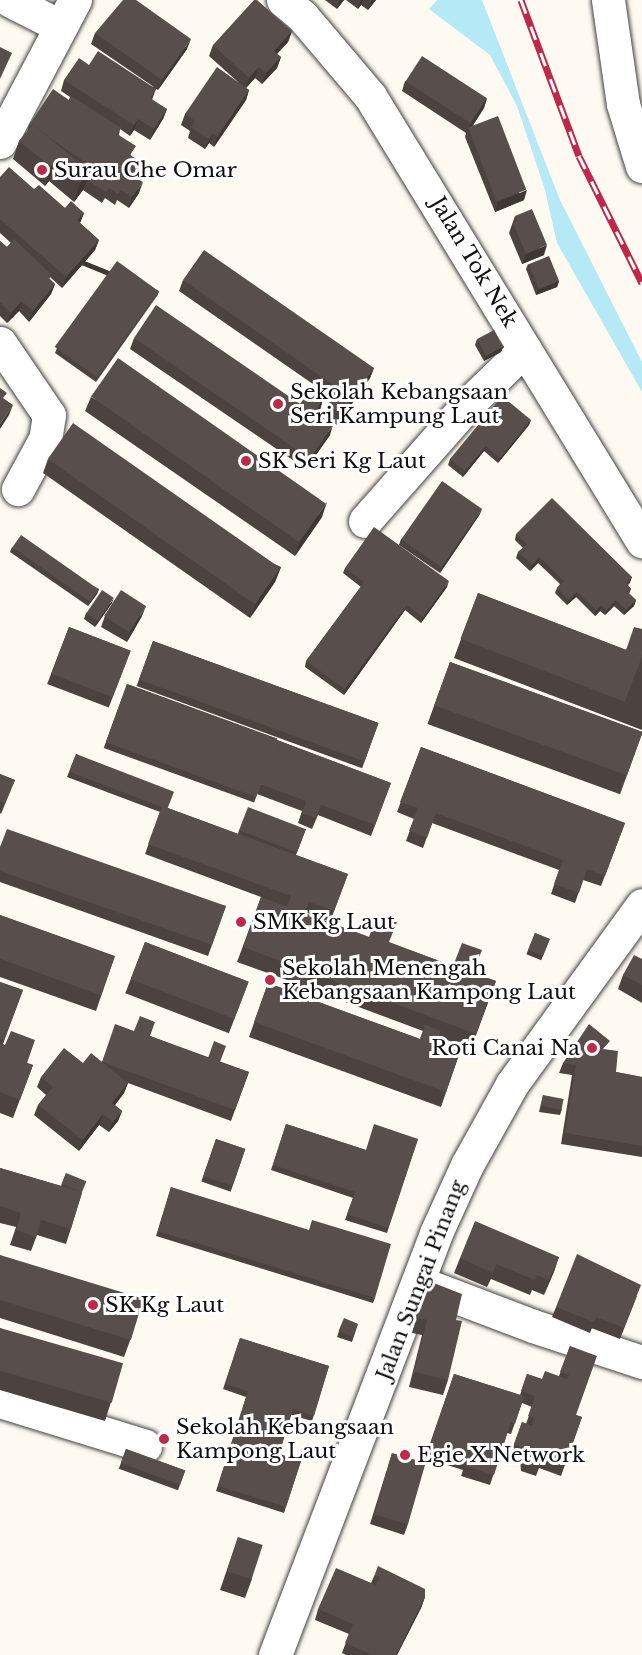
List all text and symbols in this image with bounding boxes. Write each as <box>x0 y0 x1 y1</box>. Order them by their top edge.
place label: Surau Che Omar <box>54 157 237 183</box>
marker: Surau Che Omar <box>35 163 49 177</box>
street label: Jalan Tok Nek <box>425 192 523 332</box>
place label: Sekolah Kebangsaan Seri Kampung Laut <box>290 379 508 429</box>
marker: Sekolah Kebangsaan Seri Kampung Laut <box>271 397 285 411</box>
place label: SK Seri Kg Laut <box>258 448 427 474</box>
marker: SK Seri Kg Laut <box>239 454 253 468</box>
place label: SMK Kg Laut <box>253 909 396 935</box>
marker: SMK Kg Laut <box>234 915 248 929</box>
place label: Sekolah Menengah Kebangsaan Kampong Laut <box>282 955 576 1005</box>
marker: Sekolah Menengah Kebangsaan Kampong Laut <box>263 973 277 987</box>
place label: Roti Canai Na <box>431 1035 580 1061</box>
marker: Roti Canai Na <box>585 1041 599 1055</box>
street label: Jalan Sungai Pinang <box>371 1176 471 1384</box>
place label: SK Kg Laut <box>105 1292 225 1318</box>
marker: SK Kg Laut <box>86 1298 100 1312</box>
place label: Sekolah Kebangsaan Kampong Laut <box>176 1414 394 1464</box>
marker: Sekolah Kebangsaan Kampong Laut <box>157 1432 171 1446</box>
place label: Egie X Network <box>417 1442 586 1468</box>
marker: Egie X Network <box>398 1448 412 1462</box>

